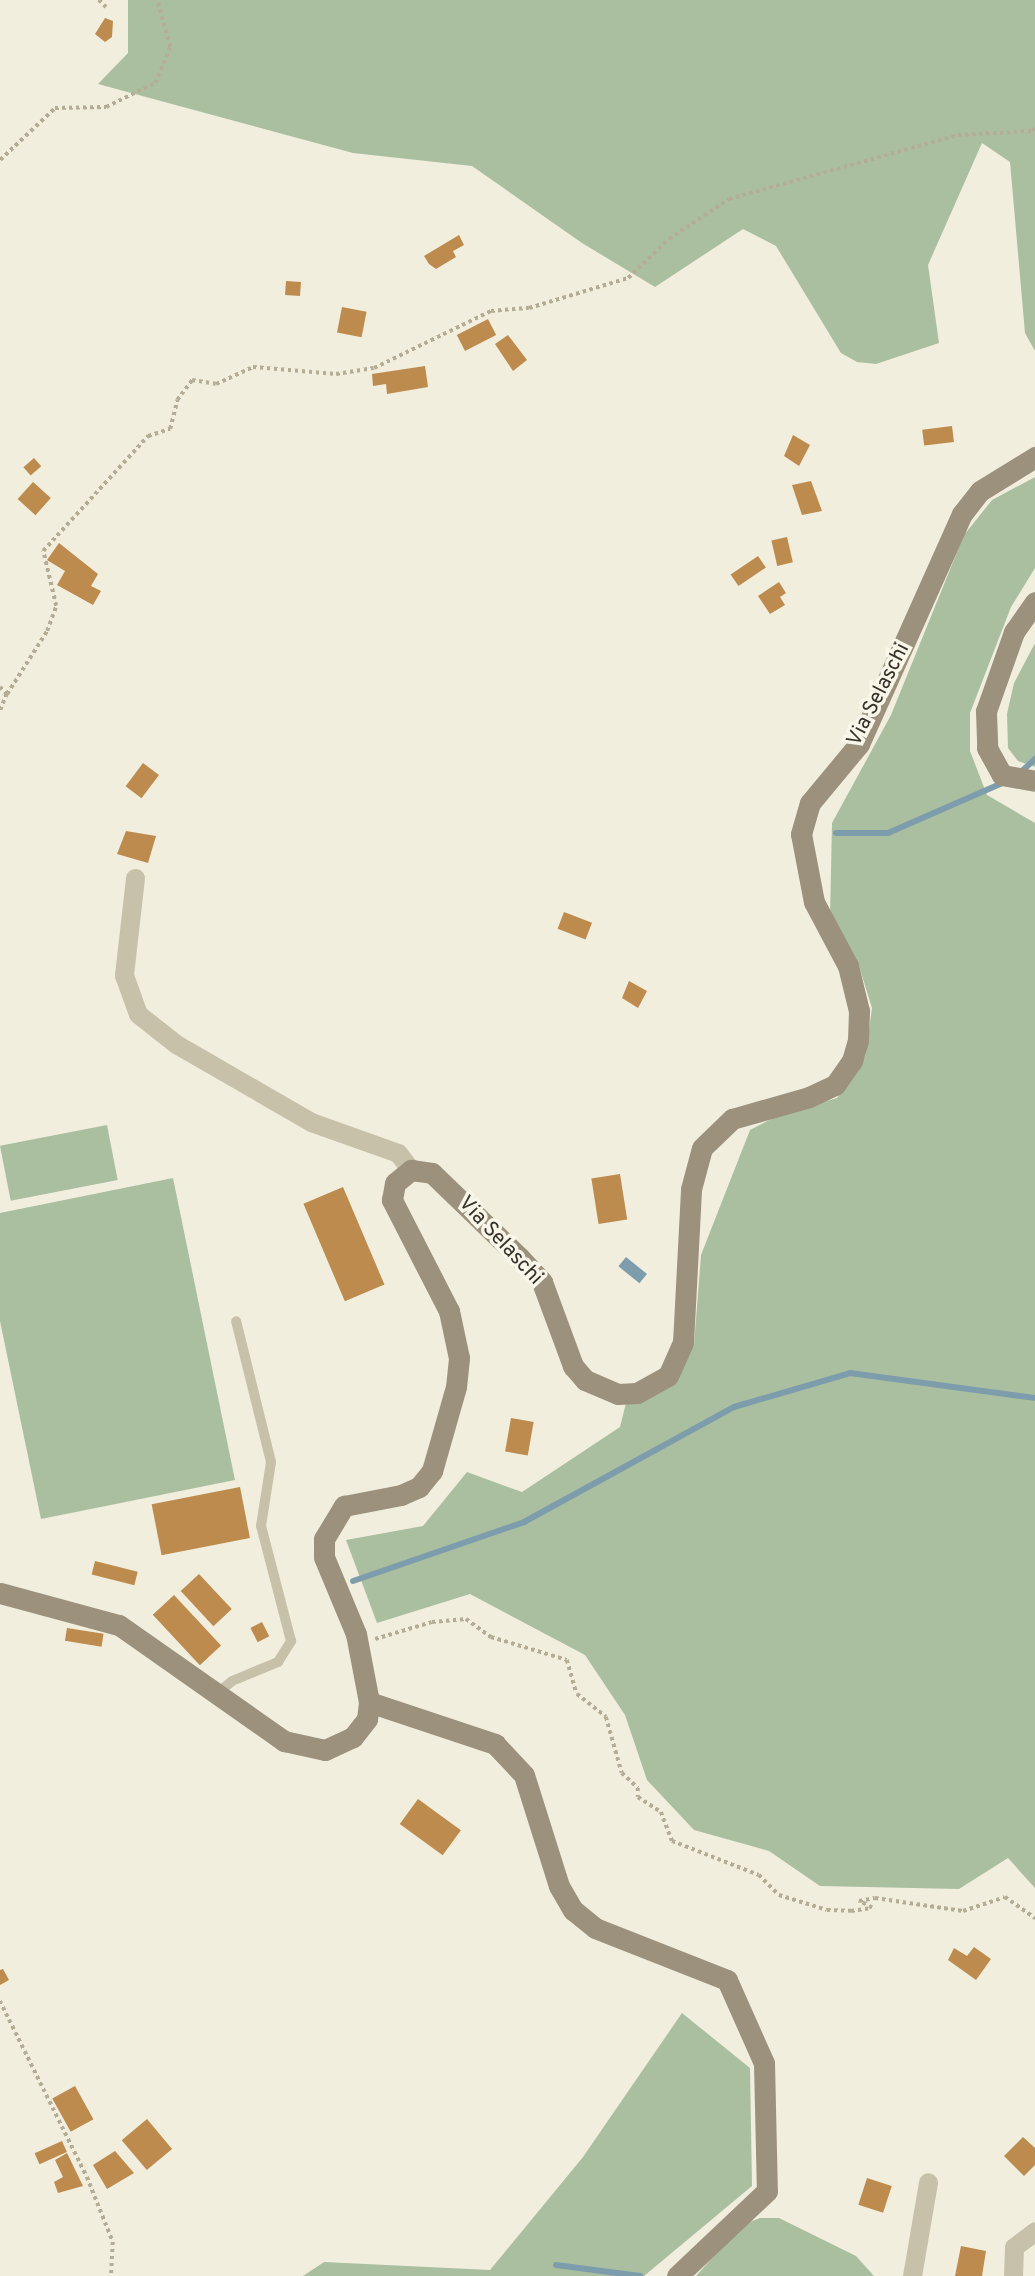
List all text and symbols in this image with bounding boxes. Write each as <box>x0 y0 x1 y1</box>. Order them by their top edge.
street label: Via Selaschi <box>842 639 916 751</box>
street label: Via Selaschi <box>452 1191 548 1291</box>

